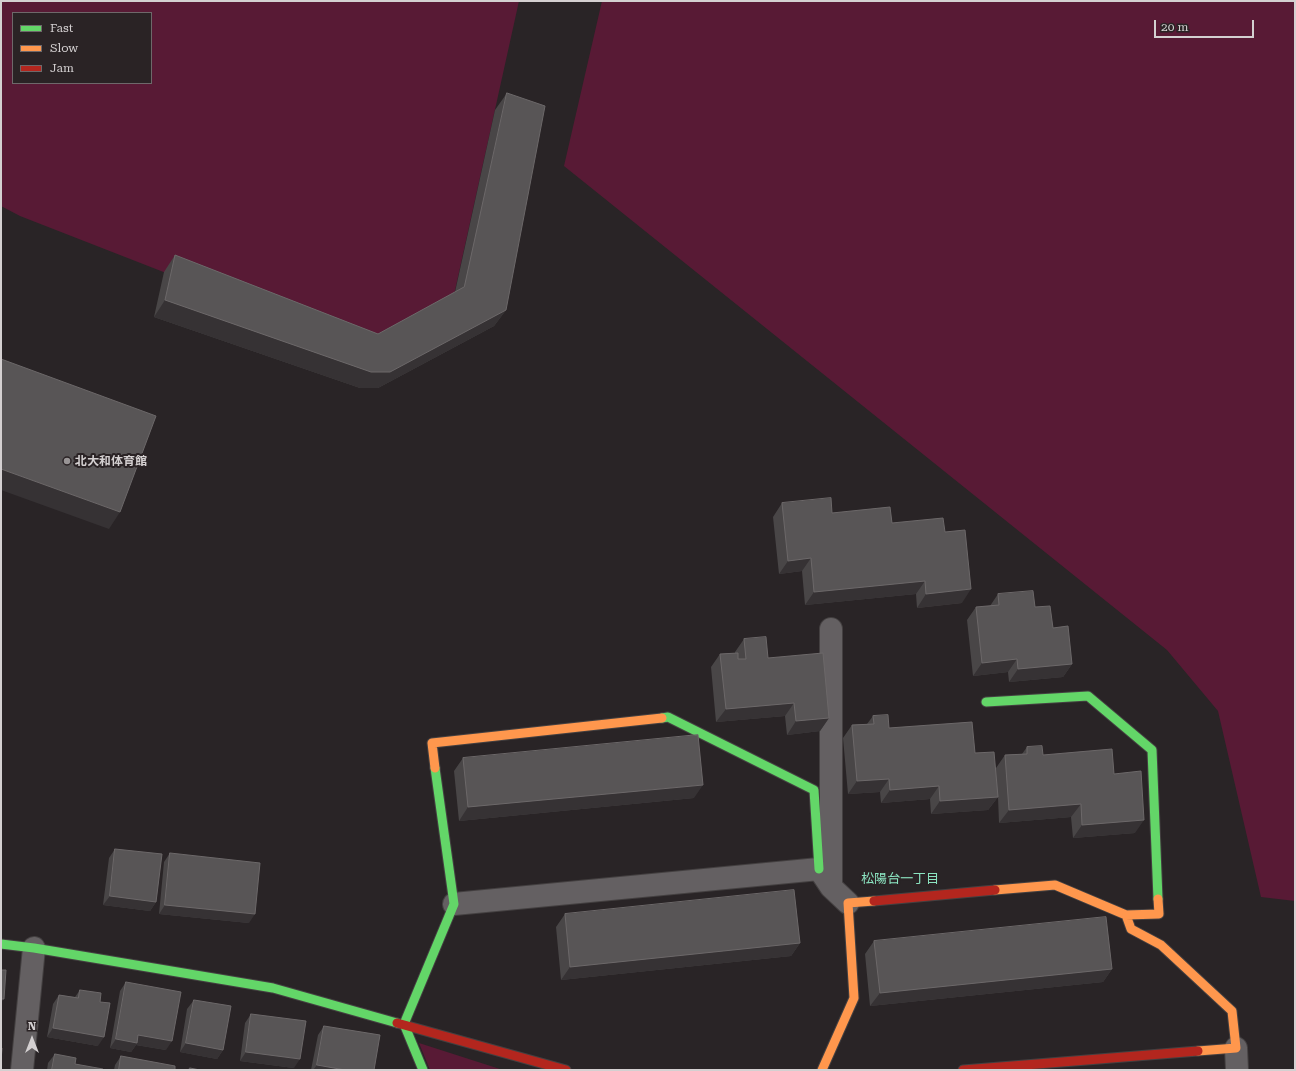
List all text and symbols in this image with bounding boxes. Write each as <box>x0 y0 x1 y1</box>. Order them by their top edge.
legend <box>12 12 152 84</box>
scale bar <box>1156 12 1256 38</box>
text: 20 m <box>1161 20 1188 34</box>
text: Fast <box>50 21 73 35</box>
text: Slow <box>50 41 78 55</box>
text: Jam <box>50 61 74 75</box>
place label: 北大和体育館 <box>75 454 147 468</box>
marker: 北大和体育館 <box>62 456 72 466</box>
district label: 松陽台一丁目 <box>861 871 939 887</box>
north arrow <box>12 1019 52 1059</box>
text: N <box>28 1020 36 1033</box>

